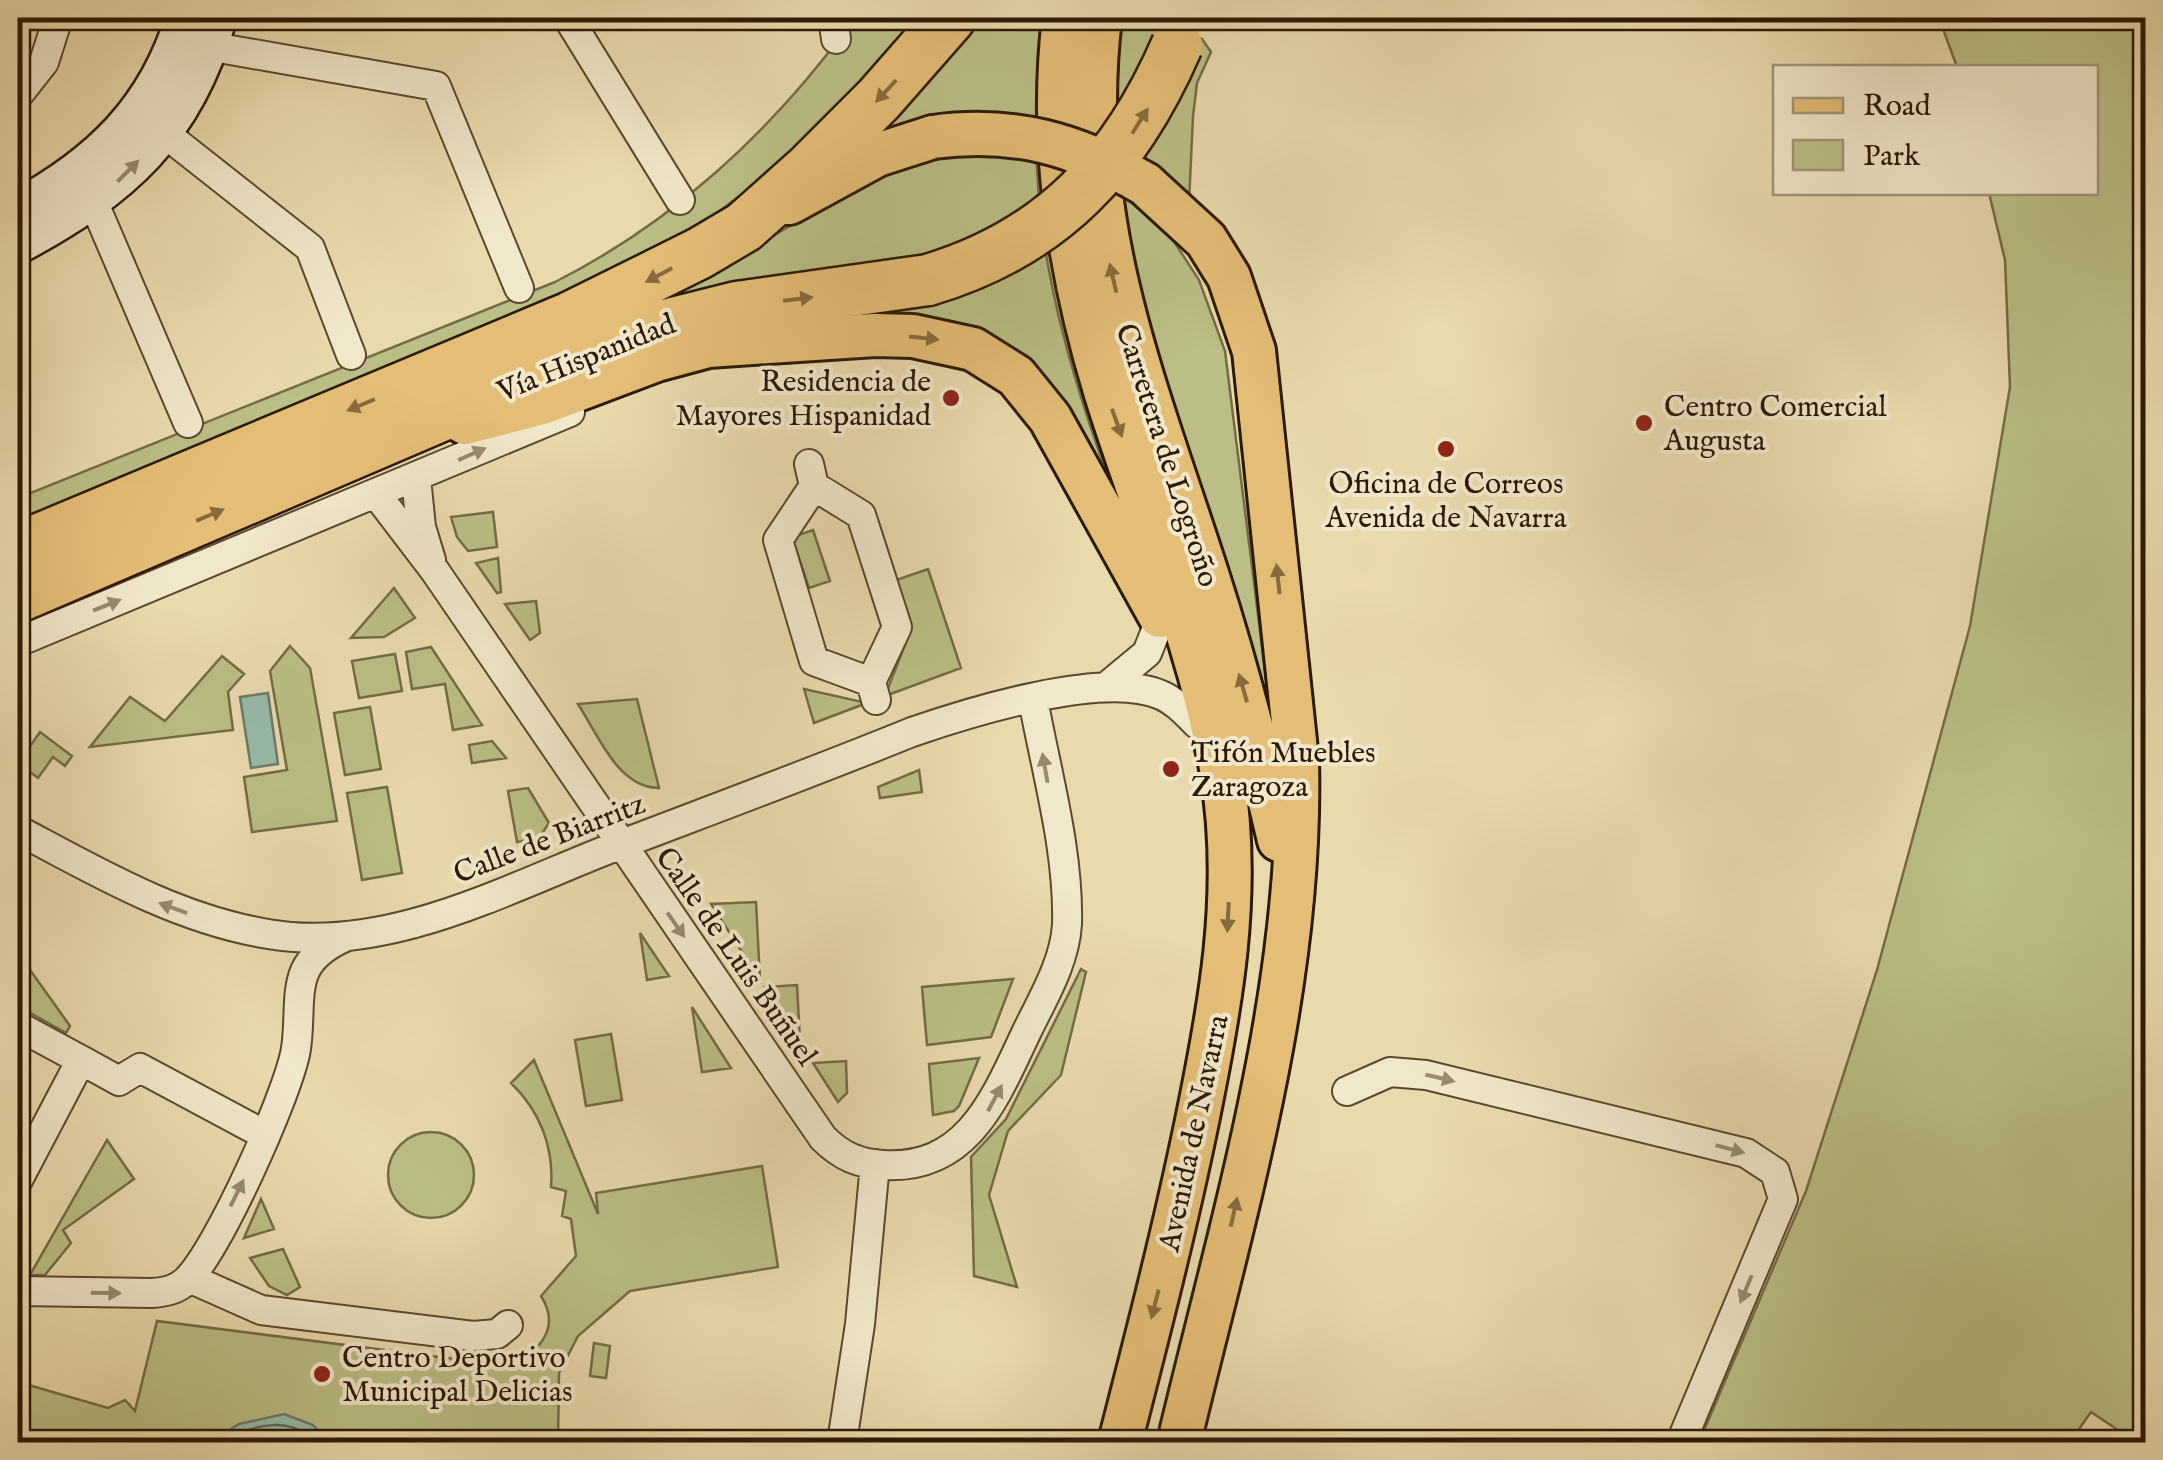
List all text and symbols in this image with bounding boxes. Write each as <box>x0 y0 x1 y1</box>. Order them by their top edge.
legend <box>1773 65 2098 195</box>
one-way arrow <box>875 79 898 103</box>
text: Road <box>1863 88 1932 126</box>
one-way arrow <box>1131 107 1149 134</box>
text: Park <box>1863 138 1921 176</box>
one-way arrow <box>116 160 140 183</box>
one-way arrow <box>1105 262 1121 293</box>
one-way arrow <box>645 266 674 283</box>
one-way arrow <box>782 291 814 307</box>
street label: Vía Hispanidad <box>491 305 682 412</box>
street label: Carretera de Logroño <box>1106 319 1227 592</box>
one-way arrow <box>908 330 940 346</box>
place label: Residencia de Mayores Hispanidad <box>676 364 932 436</box>
marker: Residencia de Mayores Hispanidad <box>940 387 962 409</box>
place label: Centro Comercial Augusta <box>1663 389 1887 461</box>
one-way arrow <box>346 397 376 413</box>
one-way arrow <box>1110 408 1125 438</box>
marker: Centro Comercial Augusta <box>1633 412 1655 434</box>
marker: Oficina de Correos Avenida de Navarra <box>1435 438 1457 460</box>
one-way arrow <box>457 446 487 462</box>
place label: Oficina de Correos Avenida de Navarra <box>1324 466 1567 538</box>
one-way arrow <box>196 507 225 523</box>
one-way arrow <box>1270 562 1286 594</box>
one-way arrow <box>93 596 123 612</box>
one-way arrow <box>1234 672 1250 703</box>
place label: Tifón Muebles Zaragoza <box>1191 735 1376 807</box>
one-way arrow <box>1037 751 1052 783</box>
marker: Tifón Muebles Zaragoza <box>1160 758 1182 780</box>
street label: Calle de Biarritz <box>448 786 651 894</box>
street label: Calle de Luis Buñuel <box>646 841 825 1074</box>
one-way arrow <box>158 900 188 915</box>
one-way arrow <box>1220 901 1236 933</box>
one-way arrow <box>666 911 685 938</box>
street label: Avenida de Navarra <box>1151 1011 1239 1256</box>
one-way arrow <box>1424 1071 1455 1087</box>
one-way arrow <box>986 1083 1003 1112</box>
one-way arrow <box>1715 1141 1746 1157</box>
one-way arrow <box>228 1178 245 1207</box>
one-way arrow <box>1227 1196 1242 1227</box>
one-way arrow <box>1737 1275 1753 1305</box>
one-way arrow <box>90 1285 122 1301</box>
one-way arrow <box>1147 1289 1163 1320</box>
place label: Centro Deportivo Municipal Delicias <box>342 1340 573 1412</box>
marker: Centro Deportivo Municipal Delicias <box>311 1363 333 1385</box>

